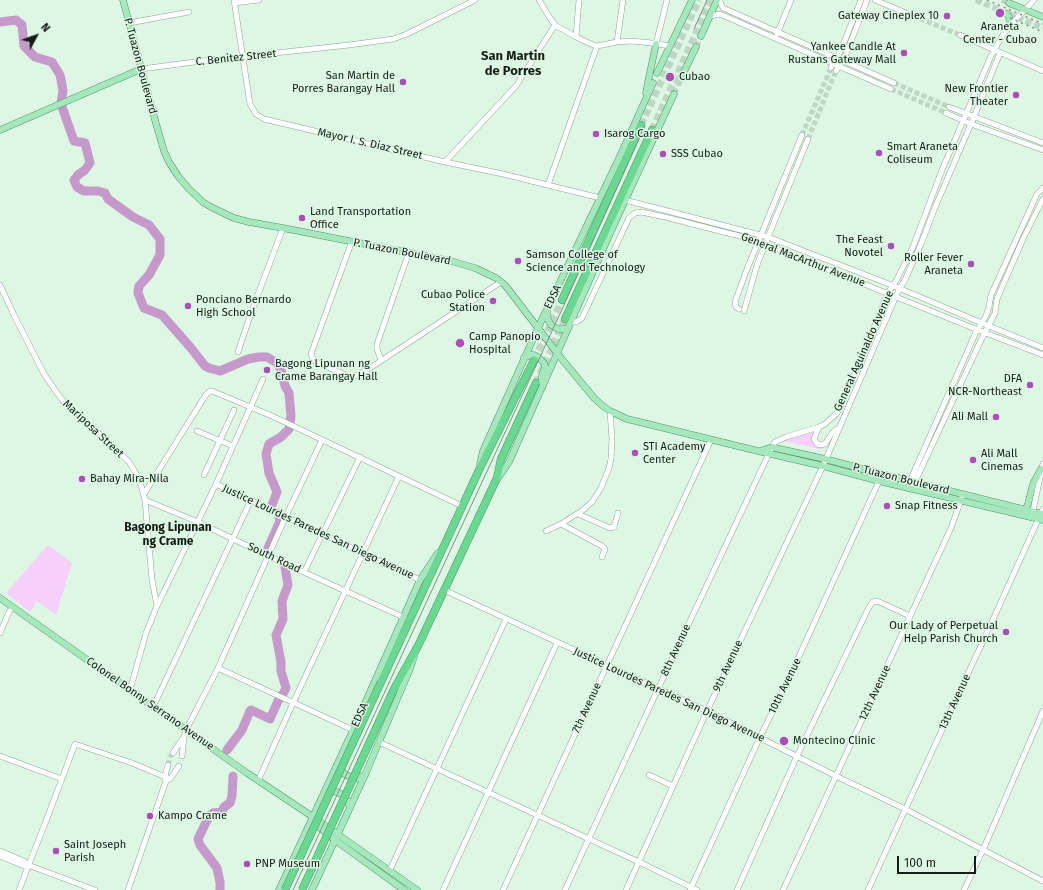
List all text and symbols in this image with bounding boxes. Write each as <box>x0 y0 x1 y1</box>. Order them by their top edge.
marker: Araneta Center - Cubao <box>994 7 1006 19</box>
place label: Gateway Cineplex 10 <box>838 9 939 23</box>
marker: Gateway Cineplex 10 <box>942 11 952 21</box>
north arrow <box>16 16 56 56</box>
street label: P. Tuazon Boulevard <box>121 16 159 116</box>
place label: Araneta Center - Cubao <box>963 20 1037 46</box>
text: N <box>38 21 53 35</box>
place label: Yankee Candle At Rustans Gateway Mall <box>788 40 896 66</box>
street label: C. Benitez Street <box>195 47 277 69</box>
district label: San Martin de Porres <box>481 48 545 79</box>
marker: Yankee Candle At Rustans Gateway Mall <box>899 48 909 58</box>
place label: San Martin de Porres Barangay Hall <box>292 69 395 95</box>
place label: Cubao <box>679 70 710 84</box>
marker: Cubao <box>664 71 676 83</box>
marker: San Martin de Porres Barangay Hall <box>398 77 408 87</box>
place label: New Frontier Theater <box>945 82 1008 108</box>
marker: New Frontier Theater <box>1011 90 1021 100</box>
street label: Mayor I. S. Diaz Street <box>316 125 424 163</box>
place label: Isarog Cargo <box>604 127 665 141</box>
marker: Isarog Cargo <box>591 129 601 139</box>
place label: Smart Araneta Coliseum <box>887 140 958 166</box>
place label: SSS Cubao <box>671 147 723 161</box>
marker: Smart Araneta Coliseum <box>874 148 884 158</box>
marker: SSS Cubao <box>658 149 668 159</box>
place label: Land Transportation Office <box>310 205 411 231</box>
marker: Land Transportation Office <box>297 213 307 223</box>
street label: General MacArthur Avenue <box>739 230 867 290</box>
place label: The Feast Novotel <box>836 233 883 259</box>
street label: P. Tuazon Boulevard <box>352 236 452 268</box>
marker: The Feast Novotel <box>886 241 896 251</box>
place label: Samson College of Science and Technology <box>526 248 645 274</box>
place label: Roller Fever Araneta <box>904 251 963 277</box>
marker: Samson College of Science and Technology <box>513 256 523 266</box>
marker: Roller Fever Araneta <box>966 259 976 269</box>
street label: EDSA <box>542 283 564 311</box>
place label: Cubao Police Station <box>421 288 485 314</box>
street label: General Aguinaldo Avenue <box>831 289 897 413</box>
place label: Ponciano Bernardo High School <box>196 293 291 319</box>
marker: Cubao Police Station <box>488 296 498 306</box>
marker: Ponciano Bernardo High School <box>183 301 193 311</box>
place label: Camp Panopio Hospital <box>469 330 541 356</box>
marker: Camp Panopio Hospital <box>454 337 466 349</box>
place label: Bagong Lipunan ng Crame Barangay Hall <box>275 357 378 383</box>
marker: Bagong Lipunan ng Crame Barangay Hall <box>262 365 272 375</box>
place label: DFA NCR-Northeast <box>948 372 1022 398</box>
marker: DFA NCR-Northeast <box>1025 380 1035 390</box>
street label: Mariposa Street <box>60 397 126 461</box>
place label: Ali Mall <box>952 410 988 424</box>
marker: Ali Mall <box>991 412 1001 422</box>
place label: STI Academy Center <box>643 440 705 466</box>
place label: Ali Mall Cinemas <box>981 447 1023 473</box>
marker: STI Academy Center <box>630 448 640 458</box>
marker: Ali Mall Cinemas <box>968 455 978 465</box>
street label: P. Tuazon Boulevard <box>851 461 951 497</box>
place label: Bahay Mira-Nila <box>90 472 169 486</box>
marker: Bahay Mira-Nila <box>77 474 87 484</box>
street label: Justice Lourdes Paredes San Diego Avenue <box>220 482 416 582</box>
place label: Snap Fitness <box>895 499 958 513</box>
marker: Snap Fitness <box>882 501 892 511</box>
district label: Bagong Lipunan ng Crame <box>124 521 212 549</box>
street label: South Road <box>245 540 303 576</box>
place label: Our Lady of Perpetual Help Parish Church <box>889 619 998 645</box>
street label: 8th Avenue <box>658 622 694 678</box>
marker: Our Lady of Perpetual Help Parish Church <box>1001 627 1011 637</box>
street label: 9th Avenue <box>710 638 746 694</box>
street label: Justice Lourdes Paredes San Diego Avenue <box>571 645 767 745</box>
street label: Colonel Bonny Serrano Avenue <box>83 655 217 753</box>
street label: 10th Avenue <box>766 656 804 716</box>
street label: 12th Avenue <box>856 663 894 723</box>
street label: 13th Avenue <box>936 672 974 732</box>
street label: 7th Avenue <box>569 680 605 736</box>
street label: EDSA <box>349 701 371 729</box>
place label: Montecino Clinic <box>793 734 876 748</box>
marker: Montecino Clinic <box>778 735 790 747</box>
place label: Kampo Crame <box>158 809 227 823</box>
marker: Kampo Crame <box>145 811 155 821</box>
place label: Saint Joseph Parish <box>64 838 126 864</box>
marker: Saint Joseph Parish <box>51 846 61 856</box>
scale bar <box>899 848 978 874</box>
text: 100 m <box>904 856 936 870</box>
place label: PNP Museum <box>255 857 320 871</box>
marker: PNP Museum <box>242 859 252 869</box>

